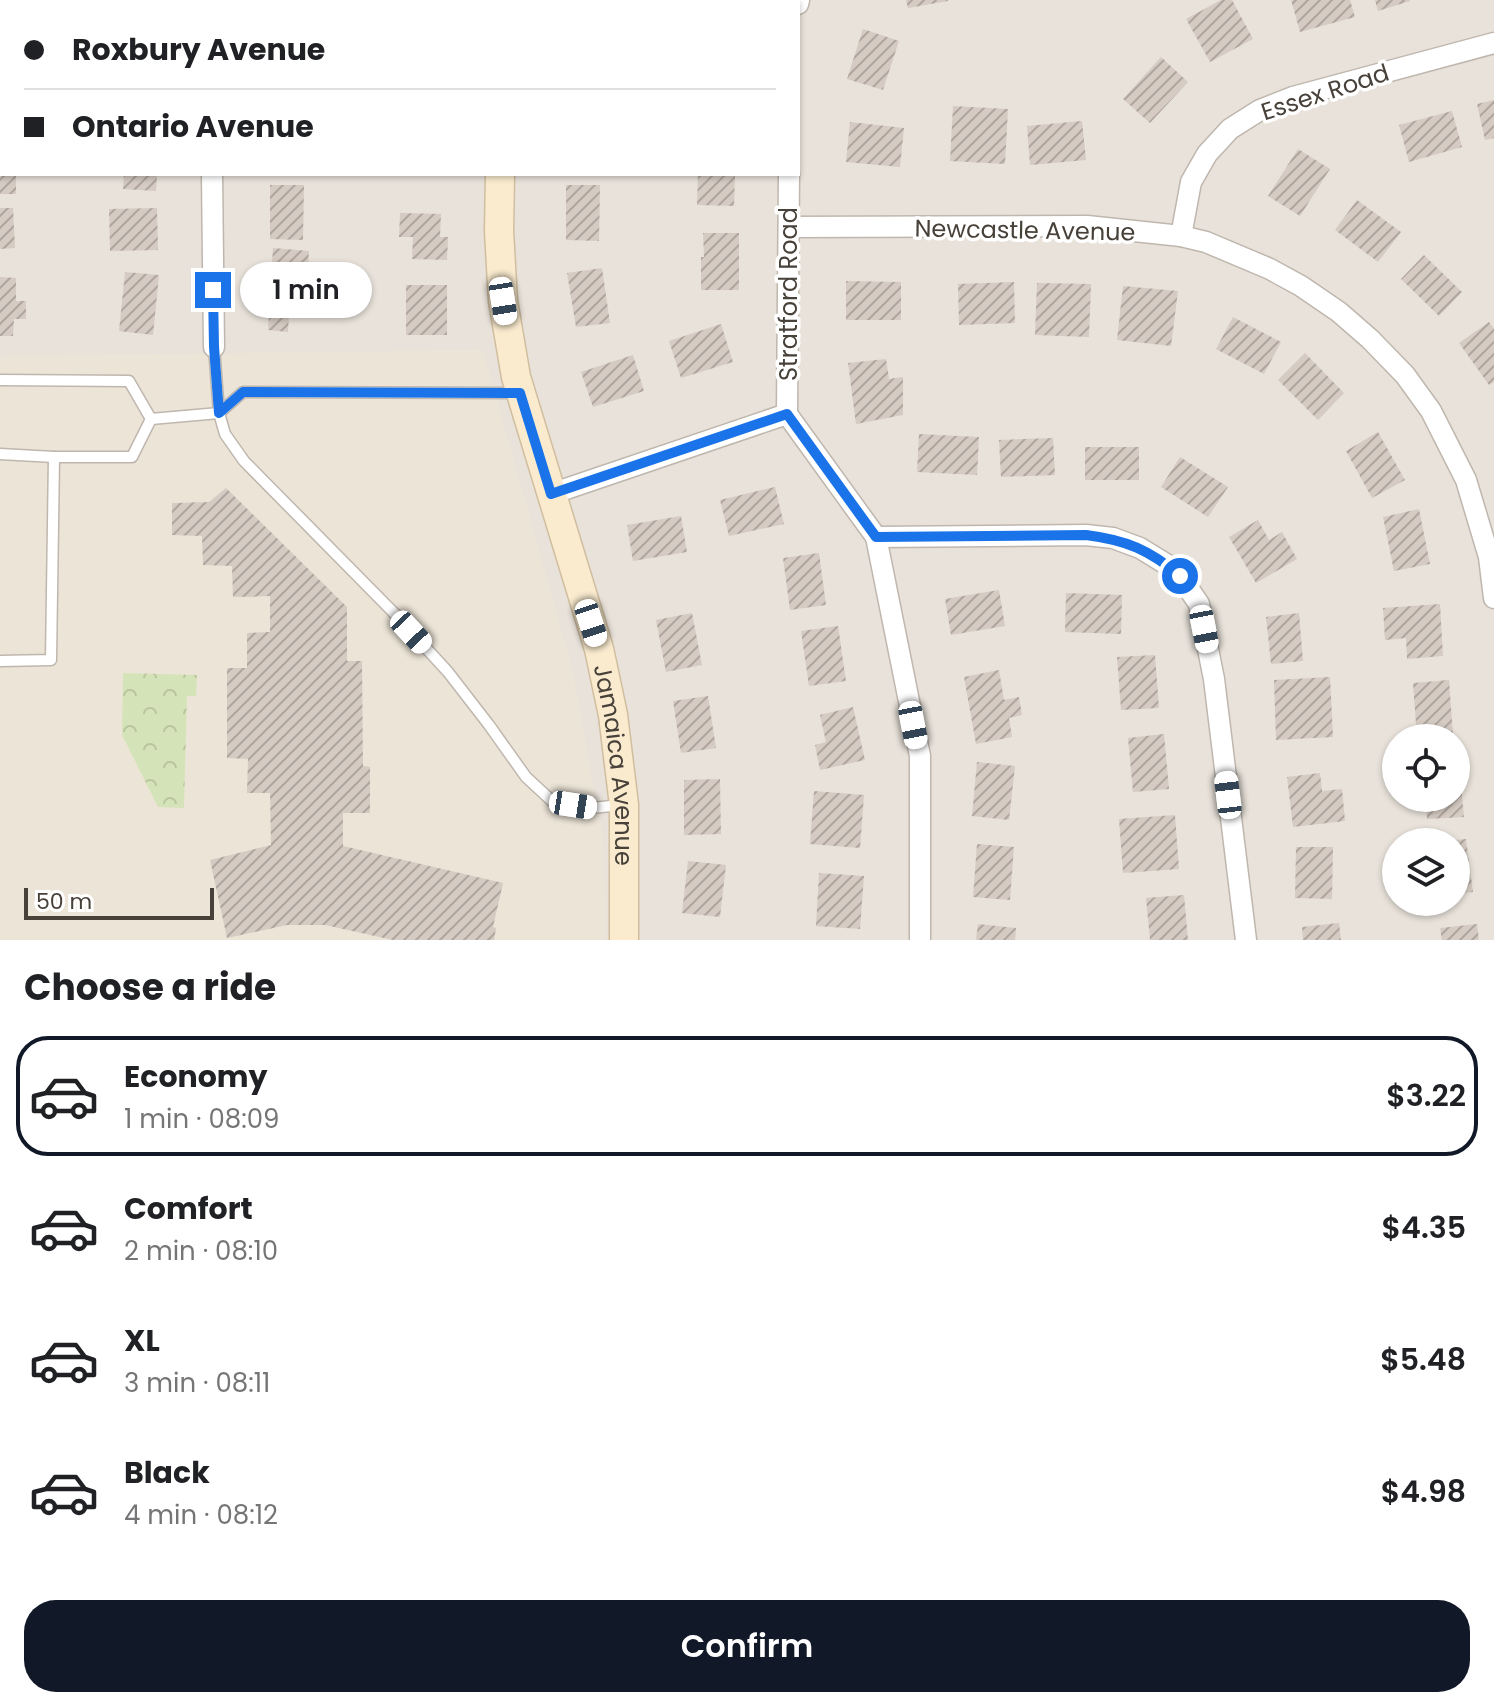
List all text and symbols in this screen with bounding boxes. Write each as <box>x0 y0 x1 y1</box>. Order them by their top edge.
text: Roxbury Avenue <box>72 28 325 71</box>
street label: Essex Road <box>1257 56 1393 128</box>
text: Ontario Avenue <box>72 105 314 148</box>
street label: Stratford Road <box>772 207 805 381</box>
street label: Newcastle Avenue <box>914 212 1136 248</box>
callout: 1 min <box>241 262 373 318</box>
route end <box>195 272 231 308</box>
text: 1 min <box>272 272 340 308</box>
car <box>487 275 519 327</box>
route start <box>1162 558 1198 594</box>
car <box>572 596 610 650</box>
car <box>1188 603 1220 655</box>
car <box>386 606 436 658</box>
street label: Jamaica Avenue <box>586 661 641 866</box>
car <box>897 699 929 751</box>
map controls <box>1382 724 1470 916</box>
button: locate <box>1382 724 1470 812</box>
car <box>1213 770 1243 820</box>
car <box>547 789 599 821</box>
button: layers <box>1382 828 1470 916</box>
scale bar <box>24 884 214 920</box>
text: 50 m <box>36 886 92 917</box>
text: Choose a ride <box>24 962 276 1013</box>
text: Economy <box>124 1055 268 1098</box>
icon: car <box>28 1060 100 1132</box>
text: $3.22 <box>1386 1074 1466 1117</box>
text: 1 min · 08:09 <box>124 1101 279 1137</box>
text: Comfort <box>124 1187 253 1230</box>
icon: car <box>28 1192 100 1264</box>
text: $4.35 <box>1381 1206 1466 1249</box>
text: 2 min · 08:10 <box>124 1233 278 1269</box>
text: XL <box>124 1319 160 1362</box>
icon: car <box>28 1324 100 1396</box>
text: $5.48 <box>1380 1338 1466 1381</box>
text: 3 min · 08:11 <box>124 1365 270 1401</box>
text: Black <box>124 1451 210 1494</box>
icon: car <box>28 1456 100 1528</box>
text: $4.98 <box>1381 1470 1466 1513</box>
text: 4 min · 08:12 <box>124 1497 278 1533</box>
button: Confirm <box>24 1600 1470 1692</box>

